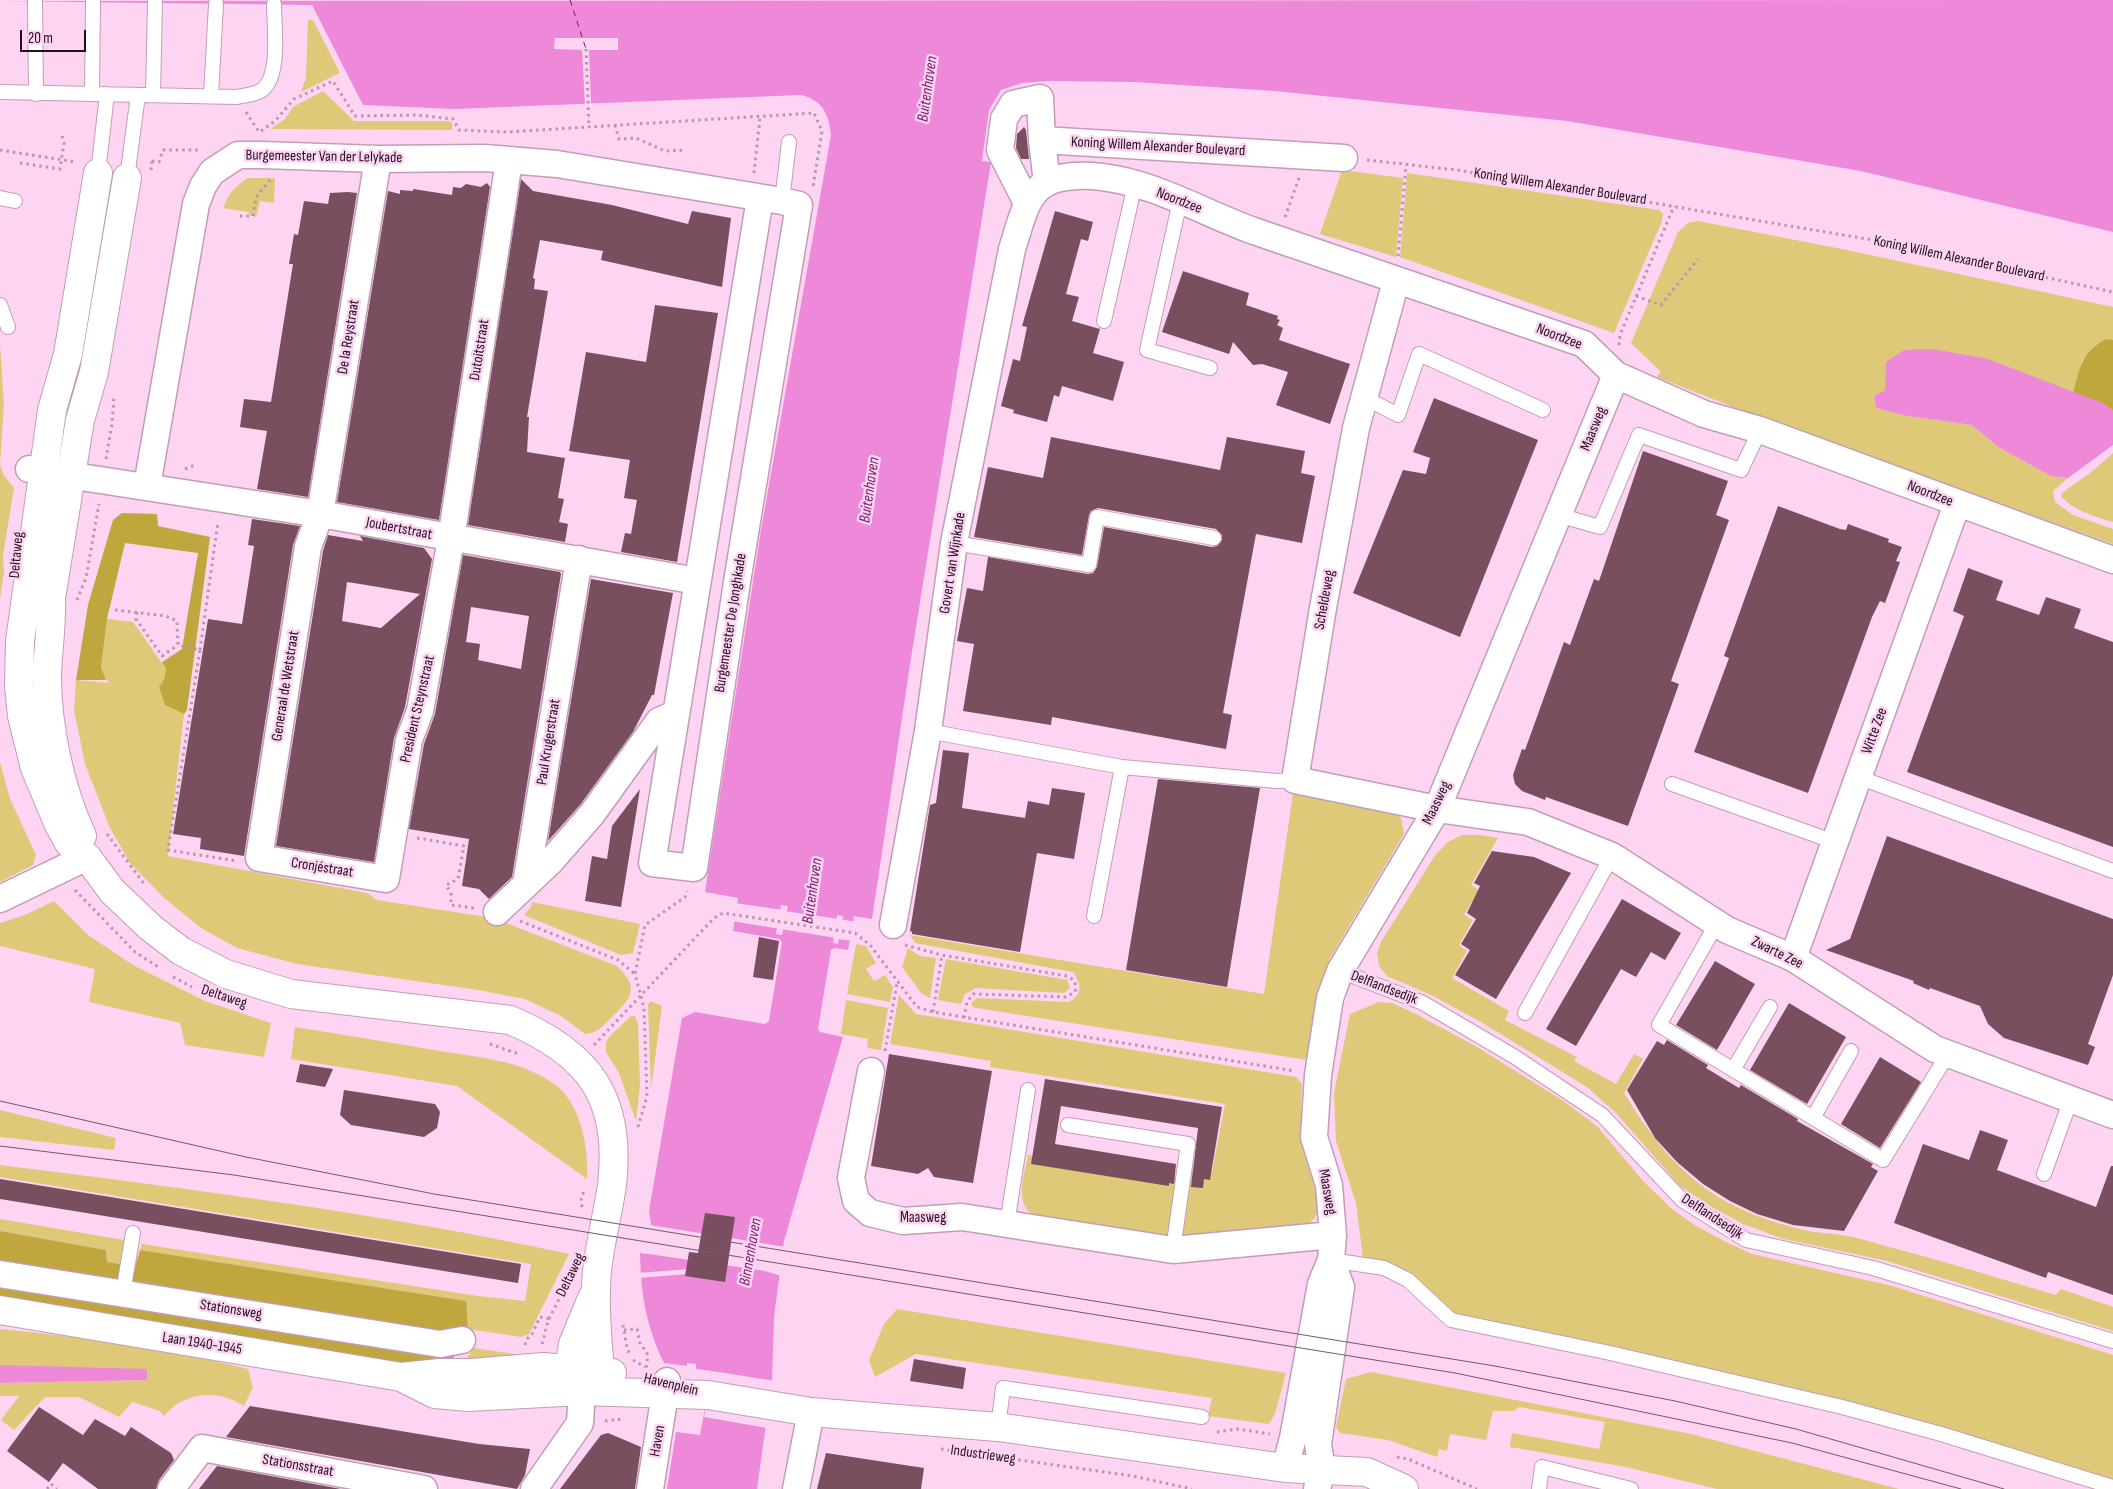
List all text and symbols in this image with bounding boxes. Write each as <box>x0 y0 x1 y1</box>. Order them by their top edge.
scale bar <box>22 20 89 52</box>
text: 20 m <box>28 29 53 48</box>
water label: Buitenhaven <box>914 55 942 123</box>
street label: Koning Willem Alexander Boulevard <box>1070 133 1246 161</box>
street label: Burgemeester Van der Lelykade <box>246 147 402 167</box>
street label: Koning Willem Alexander Boulevard <box>1472 164 1648 210</box>
street label: Noordzee <box>1154 184 1204 218</box>
street label: Koning Willem Alexander Boulevard <box>1872 232 2046 286</box>
street label: De la Reystraat <box>334 298 364 376</box>
street label: Dutoitstraat <box>466 318 494 382</box>
street label: Noordzee <box>1534 320 1584 354</box>
street label: Maasweg <box>1577 404 1611 454</box>
water label: Buitenhaven <box>856 456 884 524</box>
street label: Noordzee <box>1905 477 1955 511</box>
street label: Govert van Wijnkade <box>936 511 970 615</box>
street label: Joubertstraat <box>364 514 434 544</box>
street label: Deltaweg <box>6 531 28 579</box>
street label: Burgemeester De Jonghkade <box>711 552 751 694</box>
street label: Scheldeweg <box>1311 569 1339 631</box>
street label: Generaal de Wetstraat <box>268 629 304 743</box>
street label: President Steynstraat <box>397 654 439 764</box>
street label: Paul Krugerstraat <box>533 698 565 786</box>
street label: Witte Zee <box>1858 705 1892 757</box>
street label: Maasweg <box>1419 778 1455 828</box>
street label: Cronjéstraat <box>290 854 354 882</box>
water label: Buitenhaven <box>799 857 827 925</box>
street label: Zwarte Zee <box>1748 933 1806 973</box>
street label: Delflandsedijk <box>1348 967 1420 1009</box>
street label: Deltaweg <box>199 981 249 1013</box>
street label: Maasweg <box>1314 1168 1340 1216</box>
street label: Delflandsedijk <box>1678 1190 1746 1244</box>
street label: Maasweg <box>900 1209 946 1227</box>
water label: Binnenhaven <box>736 1217 766 1287</box>
street label: Deltaweg <box>553 1250 589 1300</box>
street label: Stationsweg <box>199 1296 263 1324</box>
street label: Laan 1940-1945 <box>161 1329 243 1359</box>
street label: Havenplein <box>642 1370 700 1400</box>
street label: Haven <box>646 1424 670 1458</box>
street label: Industrieweg <box>949 1442 1017 1468</box>
street label: Stationsstraat <box>261 1451 335 1481</box>

